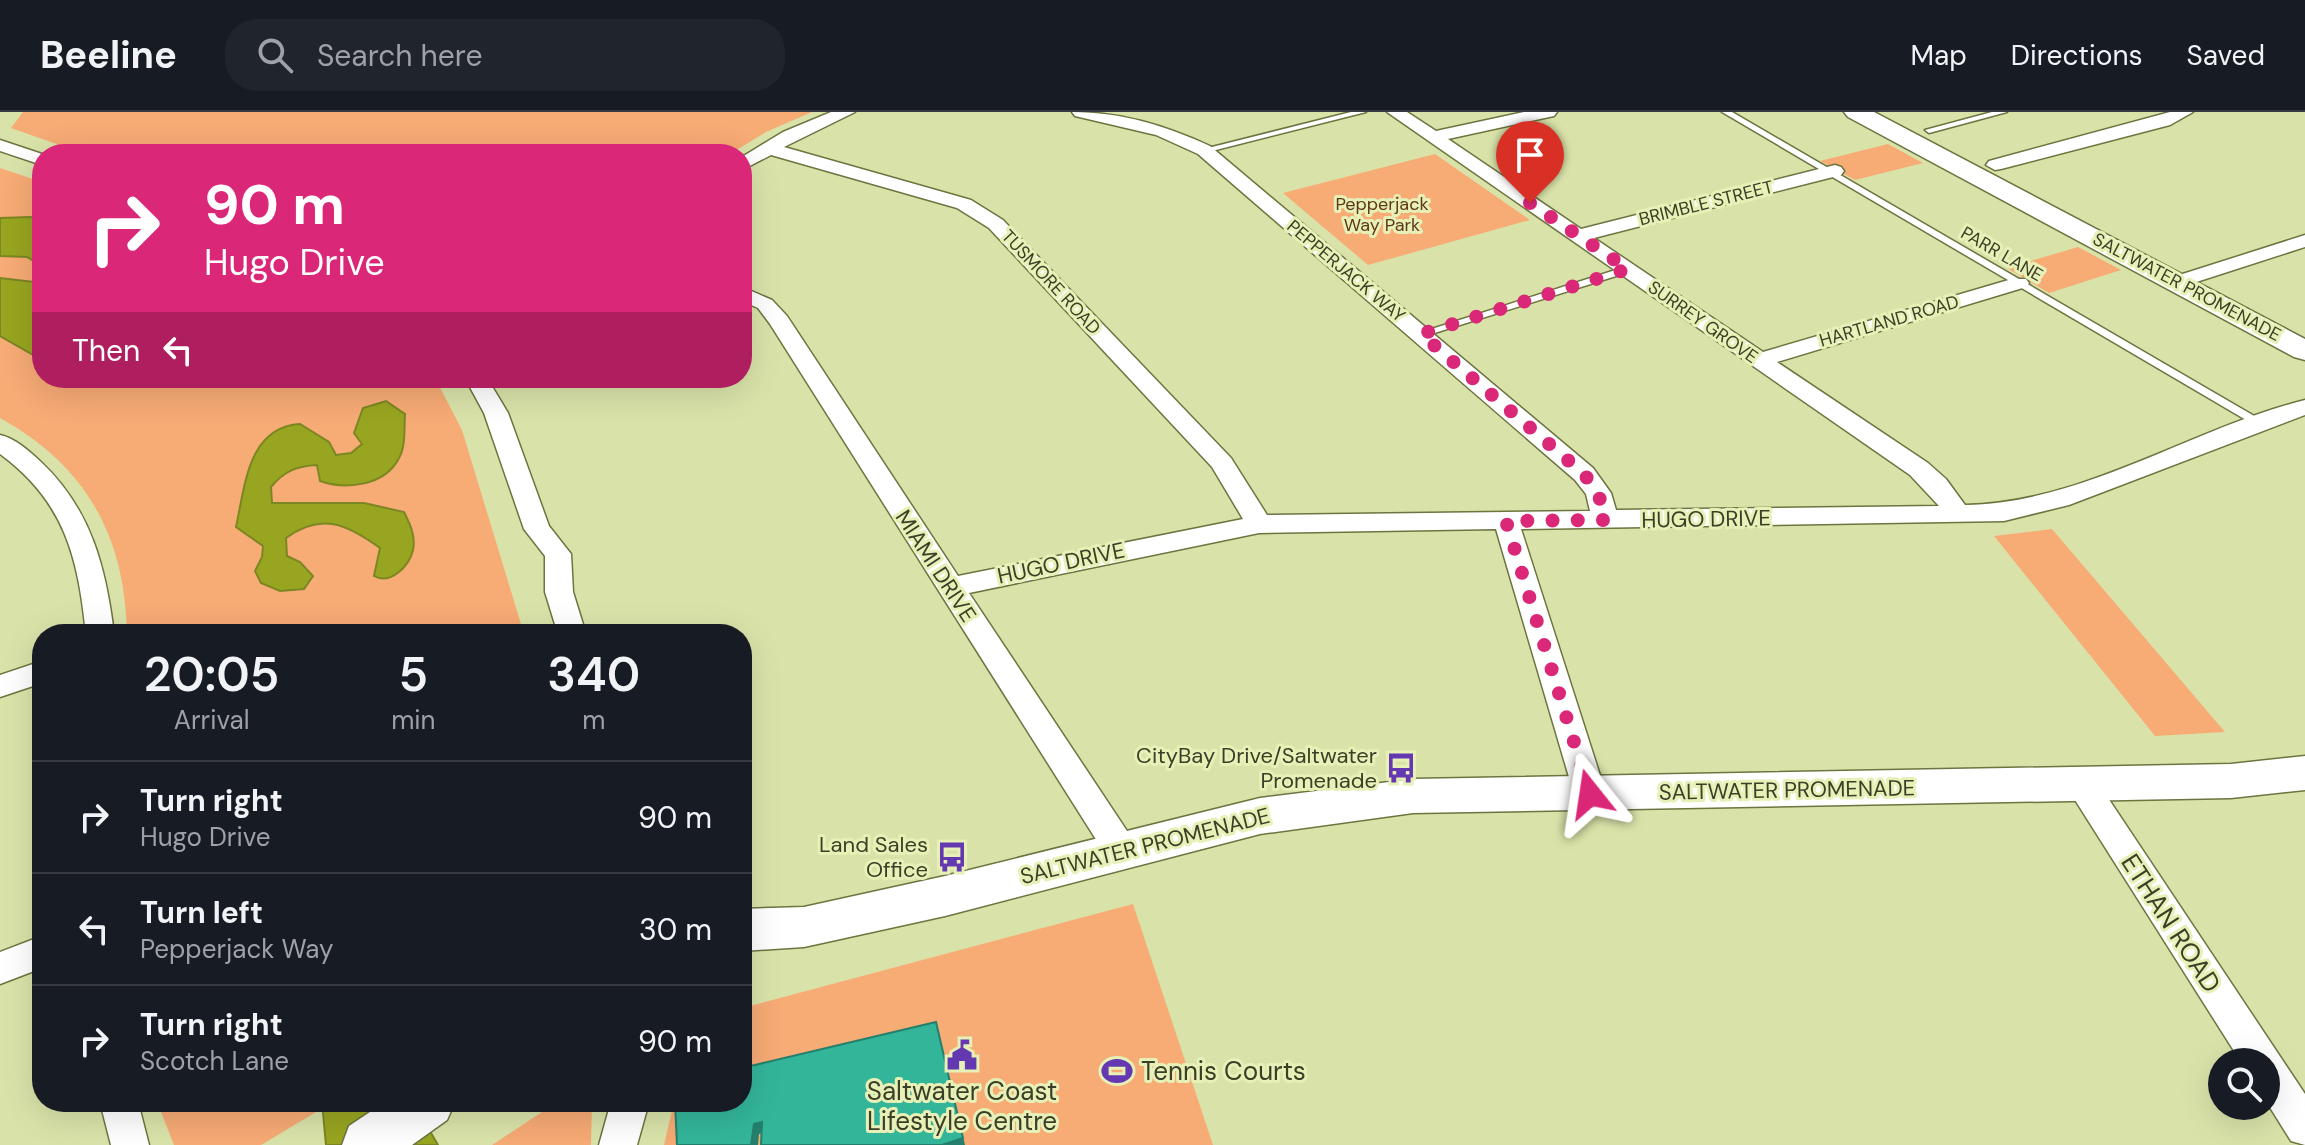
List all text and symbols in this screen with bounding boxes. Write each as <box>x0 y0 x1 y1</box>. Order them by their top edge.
search box <box>225 19 785 91</box>
text: Beeline <box>40 30 177 80</box>
icon: search <box>253 33 297 77</box>
text: Search here <box>317 36 482 75</box>
text: Map <box>1910 37 1967 74</box>
text: Directions <box>2011 37 2143 74</box>
text: Saved <box>2187 37 2265 74</box>
pin <box>1496 121 1564 203</box>
icon: arrive <box>1508 133 1552 177</box>
text: 90 m <box>204 168 345 241</box>
street label: BRIMBLE STREET <box>1636 175 1776 231</box>
icon: right <box>72 176 176 280</box>
park label: Pepperjack Way Park <box>1335 192 1429 237</box>
street label: PEPPERJACK WAY <box>1282 214 1411 328</box>
street label: PARR LANE <box>1957 221 2047 287</box>
street label: TUSMORE ROAD <box>996 224 1106 340</box>
street label: SALTWATER PROMENADE <box>2089 227 2285 347</box>
text: Hugo Drive <box>204 239 385 286</box>
street label: SURREY GROVE <box>1643 275 1763 369</box>
street label: HARTLAND ROAD <box>1816 290 1962 352</box>
icon: left <box>156 328 200 372</box>
text: Then <box>72 331 140 370</box>
street label: HUGO DRIVE <box>1641 503 1771 535</box>
street label: MIAMI DRIVE <box>889 504 983 628</box>
street label: HUGO DRIVE <box>995 535 1127 591</box>
text: 20:05 <box>144 643 279 706</box>
text: 5 <box>398 643 428 706</box>
text: 340 <box>547 643 640 706</box>
text: Arrival <box>174 703 249 737</box>
text: min <box>391 703 436 737</box>
text: m <box>582 703 605 737</box>
place label: CityBay Drive/Saltwater Promenade <box>1136 741 1377 795</box>
bus stop icon: CityBay Drive/Saltwater Promenade <box>1384 751 1418 785</box>
position arrow <box>1548 752 1632 836</box>
street label: SALTWATER PROMENADE <box>1659 773 1915 807</box>
text: Turn right <box>140 781 283 820</box>
icon: right <box>72 795 116 839</box>
text: 90 m <box>638 798 712 837</box>
street label: SALTWATER PROMENADE <box>1017 801 1273 891</box>
text: Hugo Drive <box>140 820 271 854</box>
place label: Land Sales Office <box>819 830 928 884</box>
bus stop icon: Land Sales Office <box>935 840 969 874</box>
street label: ETHAN ROAD <box>2114 847 2228 999</box>
text: Turn left <box>140 893 263 932</box>
icon: left <box>72 907 116 951</box>
text: 30 m <box>639 910 712 949</box>
text: Pepperjack Way <box>140 932 334 966</box>
text: Turn right <box>140 1005 283 1044</box>
icon: right <box>72 1019 116 1063</box>
text: 90 m <box>638 1022 712 1061</box>
public building icon: Saltwater Coast Lifestyle Centre <box>945 1038 979 1072</box>
text: Scotch Lane <box>140 1044 289 1078</box>
map controls <box>2208 1048 2280 1120</box>
button: search <box>2208 1048 2280 1120</box>
sports icon: Tennis Courts <box>1100 1054 1134 1088</box>
place label: Tennis Courts <box>1141 1054 1306 1088</box>
place label: Saltwater Coast Lifestyle Centre <box>867 1074 1057 1138</box>

